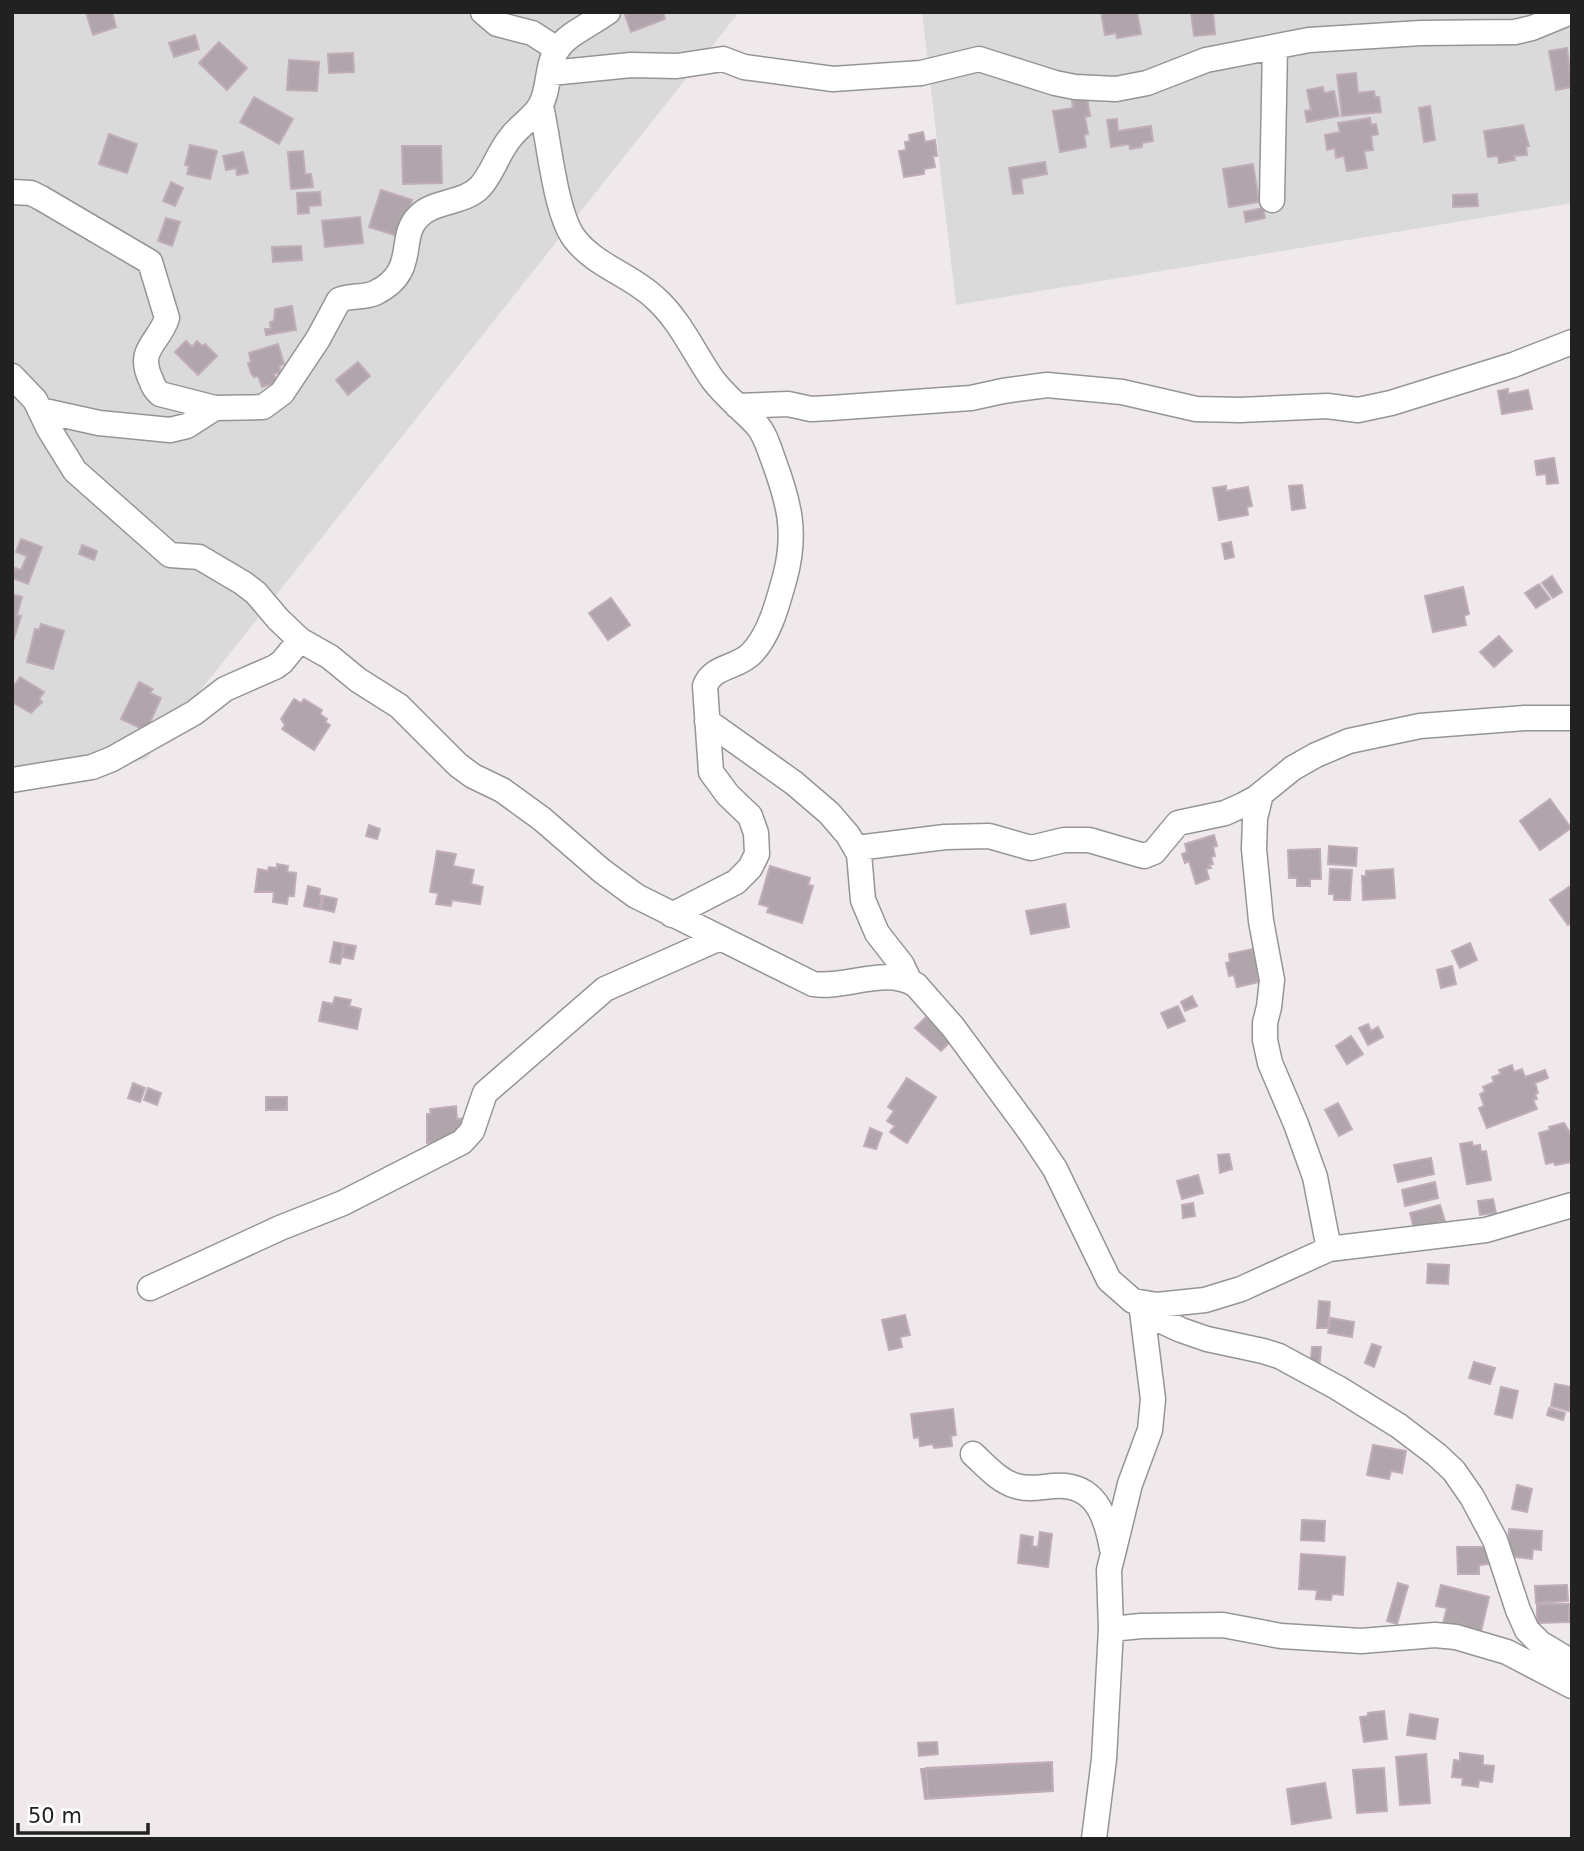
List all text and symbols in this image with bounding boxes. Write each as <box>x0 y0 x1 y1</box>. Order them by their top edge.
scale bar <box>18 1792 147 1836</box>
text: 50 m <box>28 1804 82 1828</box>

